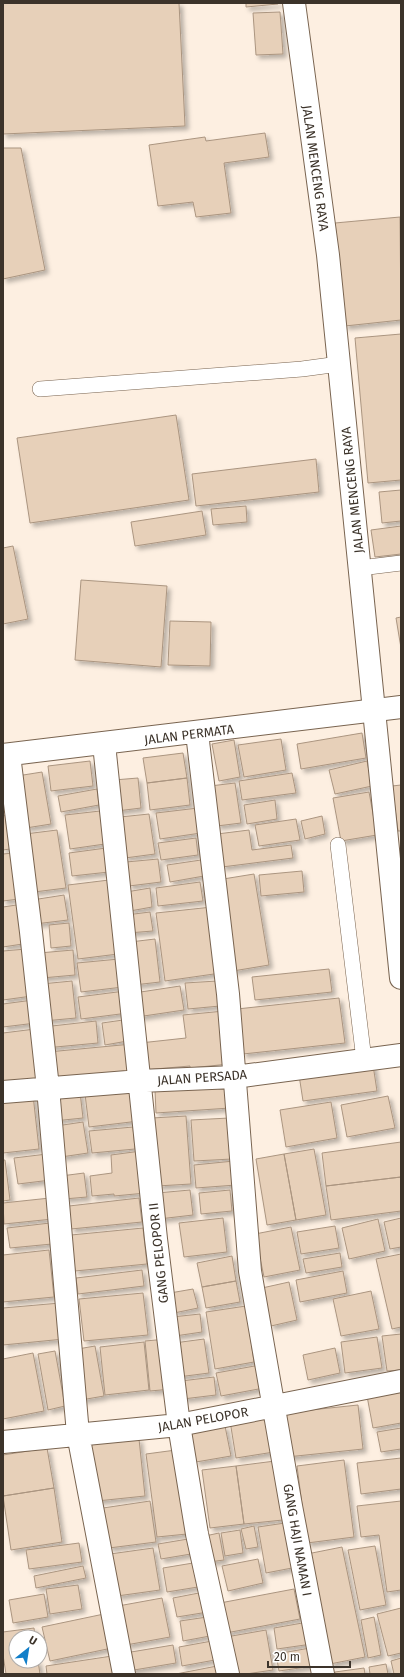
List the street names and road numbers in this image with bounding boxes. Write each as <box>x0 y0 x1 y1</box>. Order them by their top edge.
street label: JALAN MENCENG RAYA <box>299 104 332 233</box>
street label: JALAN MENCENG RAYA <box>338 425 367 554</box>
street label: JALAN PERMATA <box>143 721 235 747</box>
street label: JALAN PERSADA <box>157 1067 248 1088</box>
street label: GANG PELOPOR II <box>146 1202 171 1304</box>
street label: JALAN PELOPOR <box>157 1404 250 1435</box>
street label: GANG HAJI NAMAN I <box>280 1483 315 1597</box>

